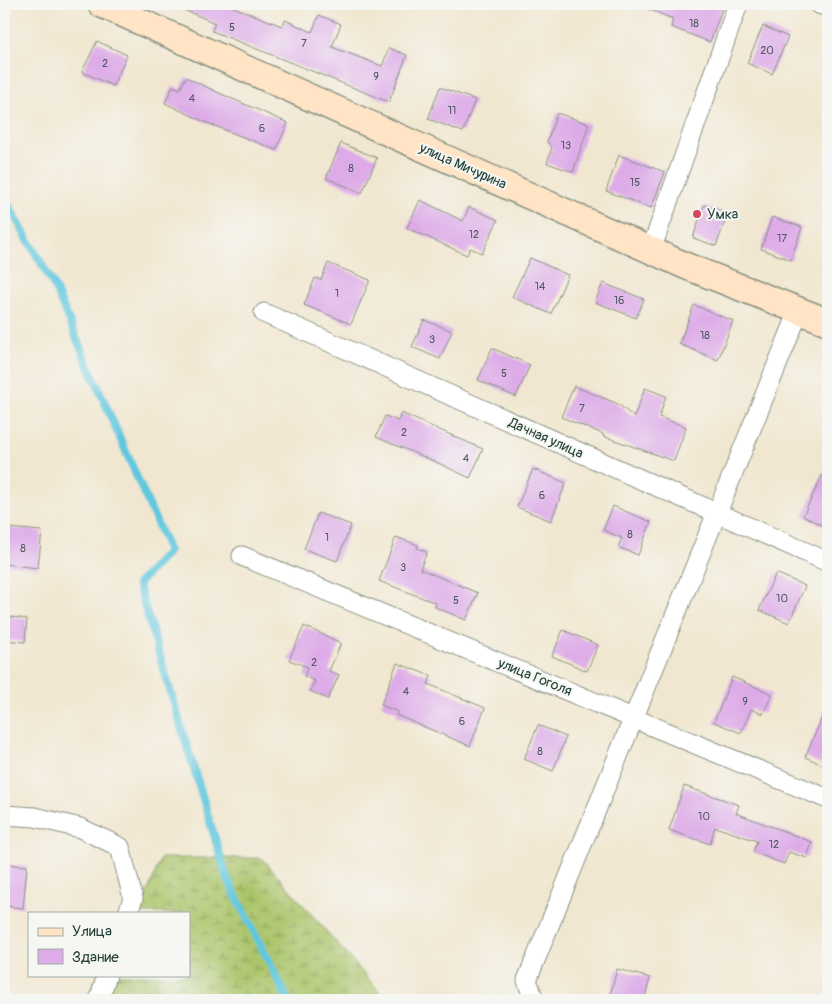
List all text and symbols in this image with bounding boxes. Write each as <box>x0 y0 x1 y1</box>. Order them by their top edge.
house number: 18 <box>689 17 699 30</box>
house number: 5 <box>229 21 235 34</box>
house number: 7 <box>301 37 307 50</box>
house number: 20 <box>760 44 774 57</box>
house number: 2 <box>102 57 108 70</box>
house number: 9 <box>373 70 379 83</box>
house number: 4 <box>189 92 196 105</box>
house number: 11 <box>448 104 456 117</box>
house number: 6 <box>259 122 265 135</box>
street label: улица Мичурина <box>416 139 509 193</box>
house number: 13 <box>561 139 571 152</box>
house number: 8 <box>348 162 354 175</box>
house number: 15 <box>630 176 640 189</box>
place label: Умка <box>707 206 738 223</box>
marker: Умка <box>691 208 703 220</box>
house number: 12 <box>469 228 479 241</box>
house number: 17 <box>777 232 787 245</box>
house number: 14 <box>535 280 546 293</box>
house number: 1 <box>335 287 339 300</box>
house number: 16 <box>614 294 624 307</box>
house number: 18 <box>700 329 710 342</box>
house number: 3 <box>429 333 435 346</box>
house number: 5 <box>501 367 507 380</box>
house number: 7 <box>579 402 585 415</box>
street label: Дачная улица <box>505 414 586 462</box>
house number: 2 <box>401 426 407 439</box>
house number: 4 <box>463 452 470 465</box>
house number: 6 <box>539 489 545 502</box>
house number: 8 <box>627 528 633 541</box>
house number: 1 <box>325 531 329 544</box>
house number: 8 <box>20 542 26 555</box>
house number: 3 <box>400 561 406 574</box>
house number: 10 <box>776 592 788 605</box>
house number: 5 <box>453 594 459 607</box>
street label: улица Гоголя <box>495 654 575 700</box>
house number: 2 <box>311 656 317 669</box>
house number: 4 <box>403 685 410 698</box>
house number: 9 <box>742 695 748 708</box>
house number: 6 <box>459 715 465 728</box>
house number: 8 <box>537 745 543 758</box>
house number: 10 <box>698 810 710 823</box>
house number: 12 <box>769 838 779 851</box>
legend <box>28 912 190 976</box>
text: Улица <box>72 922 112 941</box>
text: Здание <box>72 948 119 967</box>

